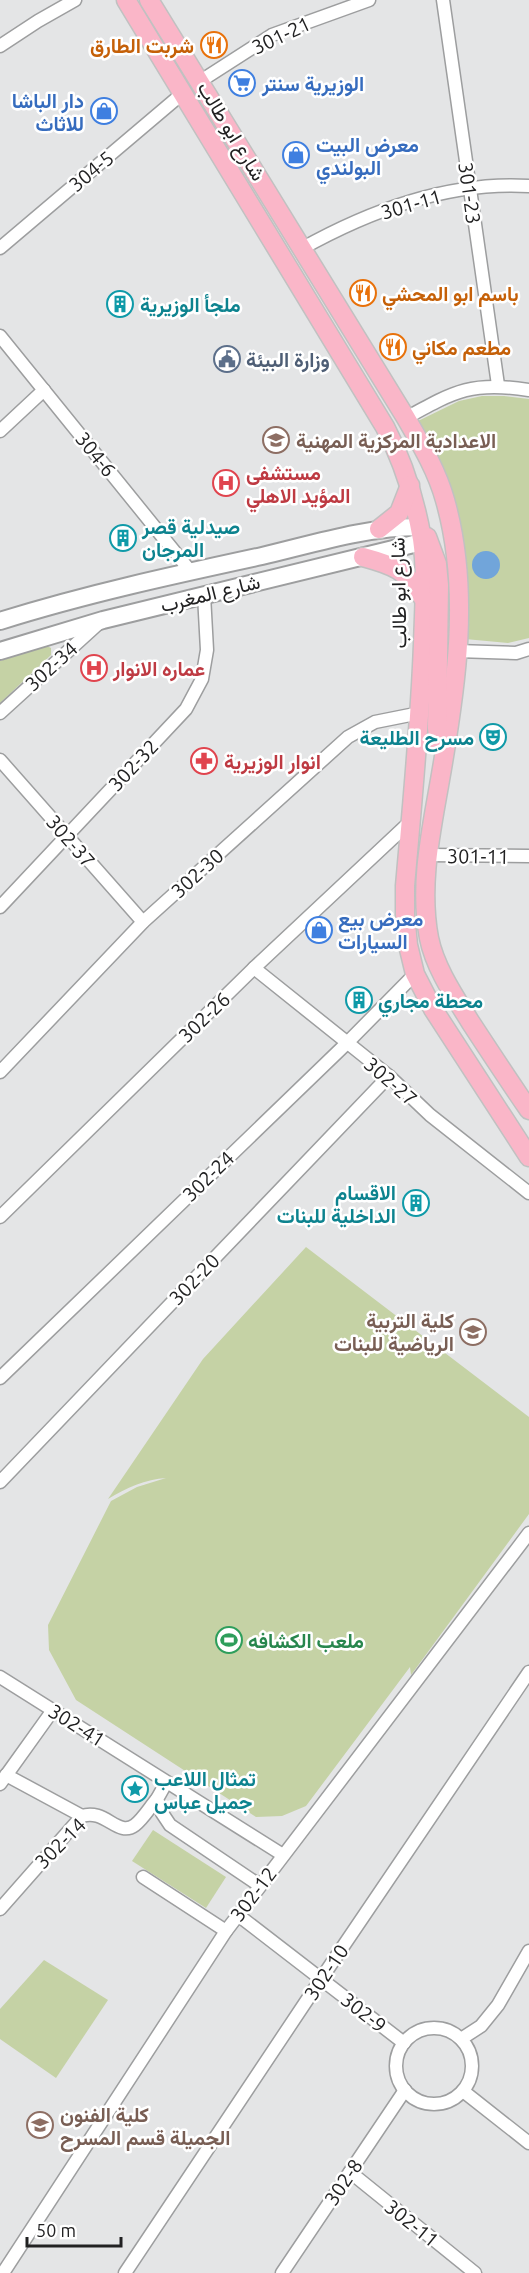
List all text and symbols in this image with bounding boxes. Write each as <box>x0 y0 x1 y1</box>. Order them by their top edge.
street label: 301-21 <box>248 11 314 59</box>
restaurant icon: شربت الطارق <box>199 30 229 60</box>
place label: شربت الطارق <box>90 34 194 59</box>
supermarket icon: الوزيرية سنتر <box>227 68 257 98</box>
place label: الوزيرية سنتر <box>261 72 364 97</box>
street label: شارع ابو طالب <box>191 77 271 186</box>
place label: دار الباشا للاثاث <box>12 89 84 135</box>
shop icon: دار الباشا للاثاث <box>89 96 119 126</box>
place label: معرض البيت البولندي <box>316 133 419 185</box>
shop icon: معرض البيت البولندي <box>281 140 311 170</box>
street label: 304-5 <box>64 146 118 196</box>
street label: 301-23 <box>454 161 486 225</box>
street label: 301-11 <box>378 184 444 224</box>
restaurant icon: باسم ابو المحشي <box>348 278 378 308</box>
place label: باسم ابو المحشي <box>382 282 519 311</box>
building icon: ملجأ الوزيرية <box>105 289 135 319</box>
place label: ملجأ الوزيرية <box>140 293 241 318</box>
restaurant icon: مطعم مكاني <box>378 332 408 362</box>
place label: مطعم مكاني <box>412 336 511 365</box>
public building icon: وزارة البيئة <box>212 344 242 374</box>
place label: وزارة البيئة <box>246 348 330 373</box>
school or university icon: الاعدادية المركزية المهنية <box>261 425 291 455</box>
street label: 304-6 <box>71 427 121 481</box>
place label: الاعدادية المركزية المهنية <box>296 429 496 454</box>
place label: مستشفى المؤيد الاهلي <box>246 461 350 513</box>
hospital icon: مستشفى المؤيد الاهلي <box>211 468 241 498</box>
place label: صيدلية قصر المرجان <box>141 515 240 563</box>
building icon: صيدلية قصر المرجان <box>108 523 138 553</box>
street label: شارع ابو طالب <box>386 537 413 649</box>
street label: شارع المغرب <box>158 570 263 619</box>
street label: 302-34 <box>20 637 82 695</box>
hospital icon: عماره الانوار <box>79 653 109 683</box>
place label: عماره الانوار <box>112 657 205 682</box>
theatre icon: مسرح الطليعة <box>478 722 508 752</box>
place label: مسرح الطليعة <box>359 726 474 752</box>
street label: 302-32 <box>103 734 163 796</box>
pharmacy icon: انوار الوزيرية <box>189 746 219 776</box>
place label: انوار الوزيرية <box>224 750 321 775</box>
street label: 302-37 <box>42 810 100 872</box>
street label: 302-30 <box>166 844 228 902</box>
street label: 301-11 <box>447 844 509 868</box>
place label: معرض بيع السيارات <box>338 907 424 955</box>
shop icon: معرض بيع السيارات <box>304 915 334 945</box>
building icon: محطة مجاري <box>344 985 374 1015</box>
street label: 302-26 <box>174 987 234 1047</box>
place label: محطة مجاري <box>378 989 483 1018</box>
street label: 302-27 <box>360 1052 422 1110</box>
street label: 302-24 <box>178 1146 238 1206</box>
place label: الاقسام الداخلية للبنات <box>277 1181 396 1228</box>
building icon: الاقسام الداخلية للبنات <box>401 1188 431 1218</box>
street label: 302-20 <box>164 1249 224 1309</box>
place label: كلية التربية الرياضية للبنات <box>334 1309 454 1357</box>
school or university icon: كلية التربية الرياضية للبنات <box>458 1317 488 1347</box>
sports icon: ملعب الكشافه <box>214 1625 244 1655</box>
place label: ملعب الكشافه <box>248 1629 364 1653</box>
street label: 302-41 <box>45 1699 109 1751</box>
place label: تمثال اللاعب جميل عباس <box>154 1767 256 1814</box>
place icon: تمثال اللاعب جميل عباس <box>120 1774 150 1804</box>
street label: 302-14 <box>30 1813 90 1873</box>
street label: 302-12 <box>225 1862 281 1926</box>
street label: 302-10 <box>299 1940 353 2004</box>
street label: 302-9 <box>337 1987 391 2037</box>
place label: كلية الفنون الجميلة قسم المسرح <box>60 2103 230 2152</box>
school or university icon: كلية الفنون الجميلة قسم المسرح <box>25 2110 55 2140</box>
street label: 302-8 <box>319 2154 367 2210</box>
street label: 302-11 <box>381 2194 443 2252</box>
scale bar <box>27 2210 122 2248</box>
text: 50 m <box>36 2220 76 2240</box>

